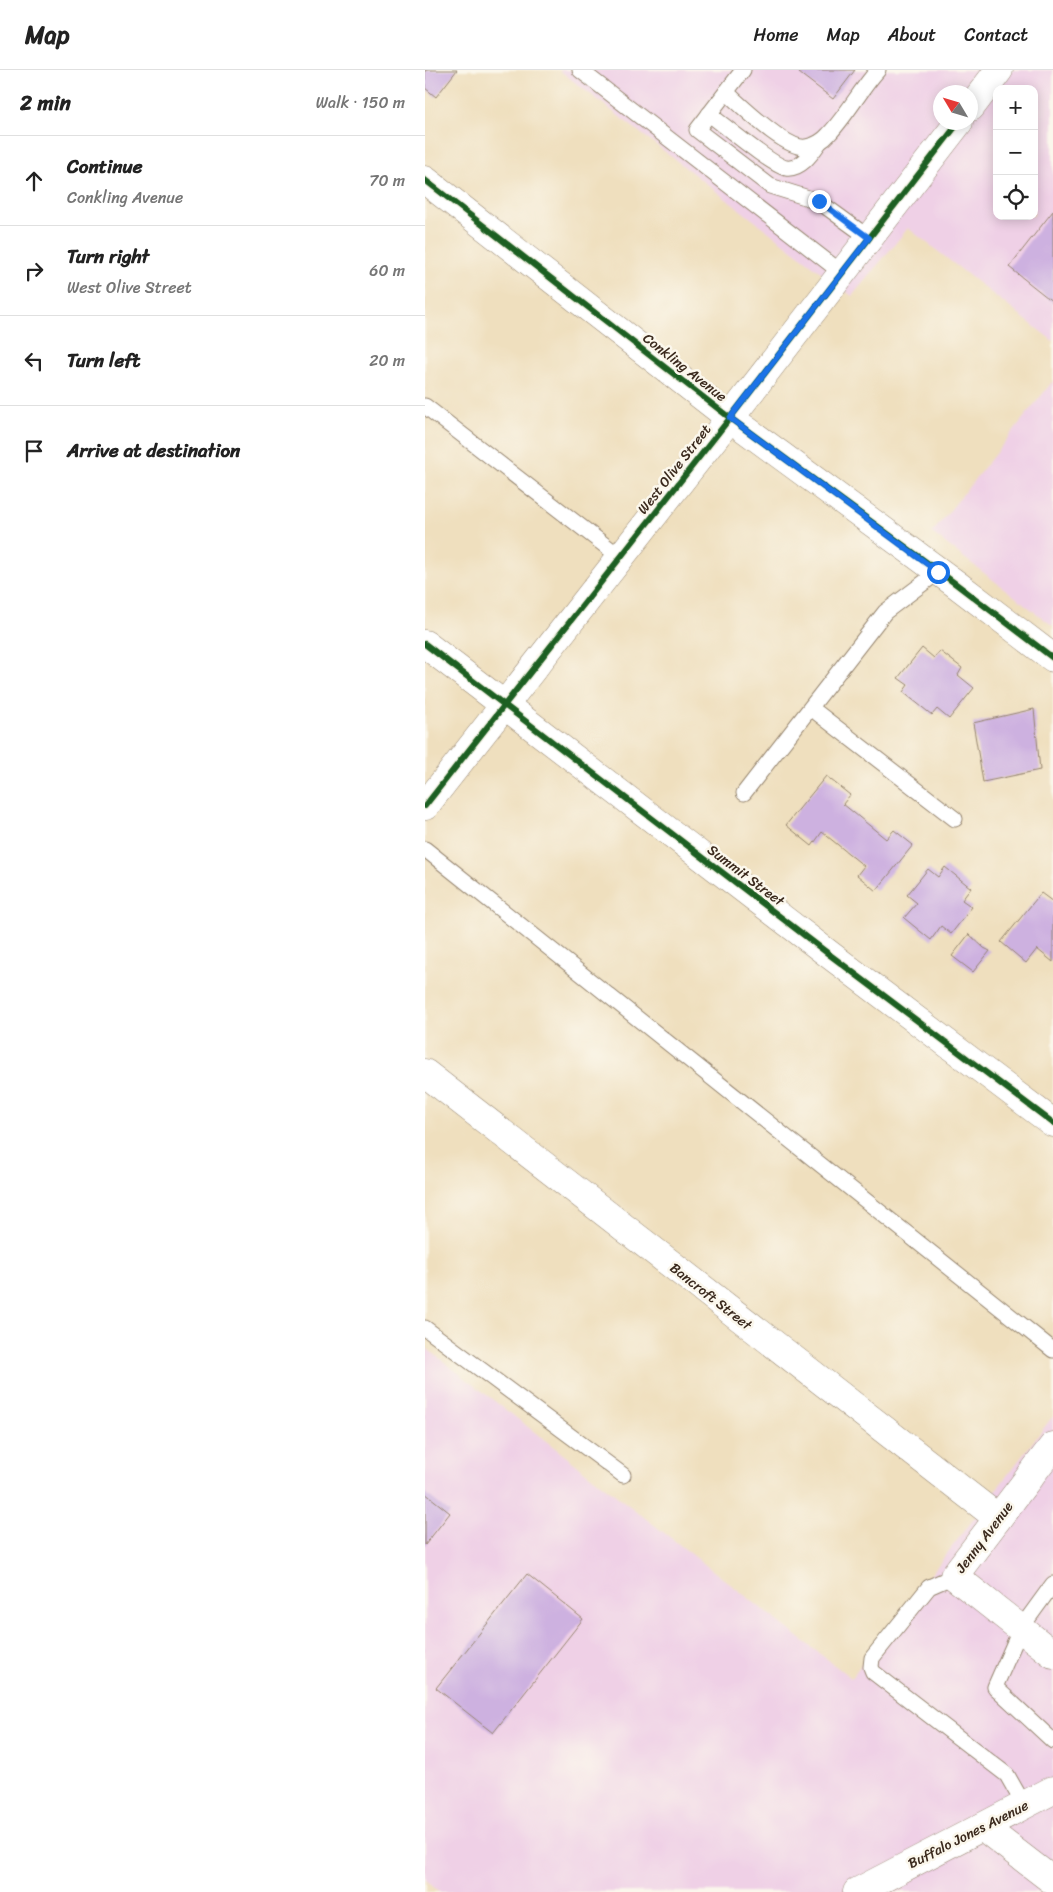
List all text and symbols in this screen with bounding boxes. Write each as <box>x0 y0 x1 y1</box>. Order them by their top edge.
text: Map <box>25 14 69 56</box>
text: Home <box>754 19 799 51</box>
text: Map <box>827 19 860 51</box>
text: About <box>888 19 936 51</box>
text: Contact <box>964 19 1028 51</box>
text: 2 min <box>20 84 71 122</box>
north arrow <box>933 85 978 130</box>
map controls <box>993 85 1038 220</box>
button: + <box>993 85 1038 130</box>
text: Walk · 150 m <box>316 88 405 117</box>
button: − <box>993 130 1038 175</box>
text: Continue <box>67 150 143 183</box>
text: 70 m <box>369 166 405 195</box>
icon: ahead <box>20 167 48 195</box>
button: locate <box>993 175 1038 220</box>
text: Conkling Avenue <box>67 183 183 212</box>
route end <box>808 190 831 213</box>
text: Turn right <box>67 240 149 273</box>
text: 60 m <box>369 256 405 285</box>
icon: right <box>20 257 48 285</box>
text: West Olive Street <box>67 273 192 302</box>
street label: Conkling Avenue <box>637 326 732 409</box>
text: Turn left <box>67 344 140 377</box>
text: 20 m <box>369 346 405 375</box>
icon: left <box>20 347 48 375</box>
street label: West Olive Street <box>631 419 718 520</box>
text: Arrive at destination <box>67 434 240 467</box>
icon: arrive <box>20 437 48 465</box>
route start <box>927 561 950 584</box>
street label: Summit Street <box>702 838 791 914</box>
street label: Bancroft Street <box>664 1256 758 1338</box>
street label: Jenny Avenue <box>948 1496 1020 1579</box>
street label: Buffalo Jones Avenue <box>903 1793 1033 1876</box>

